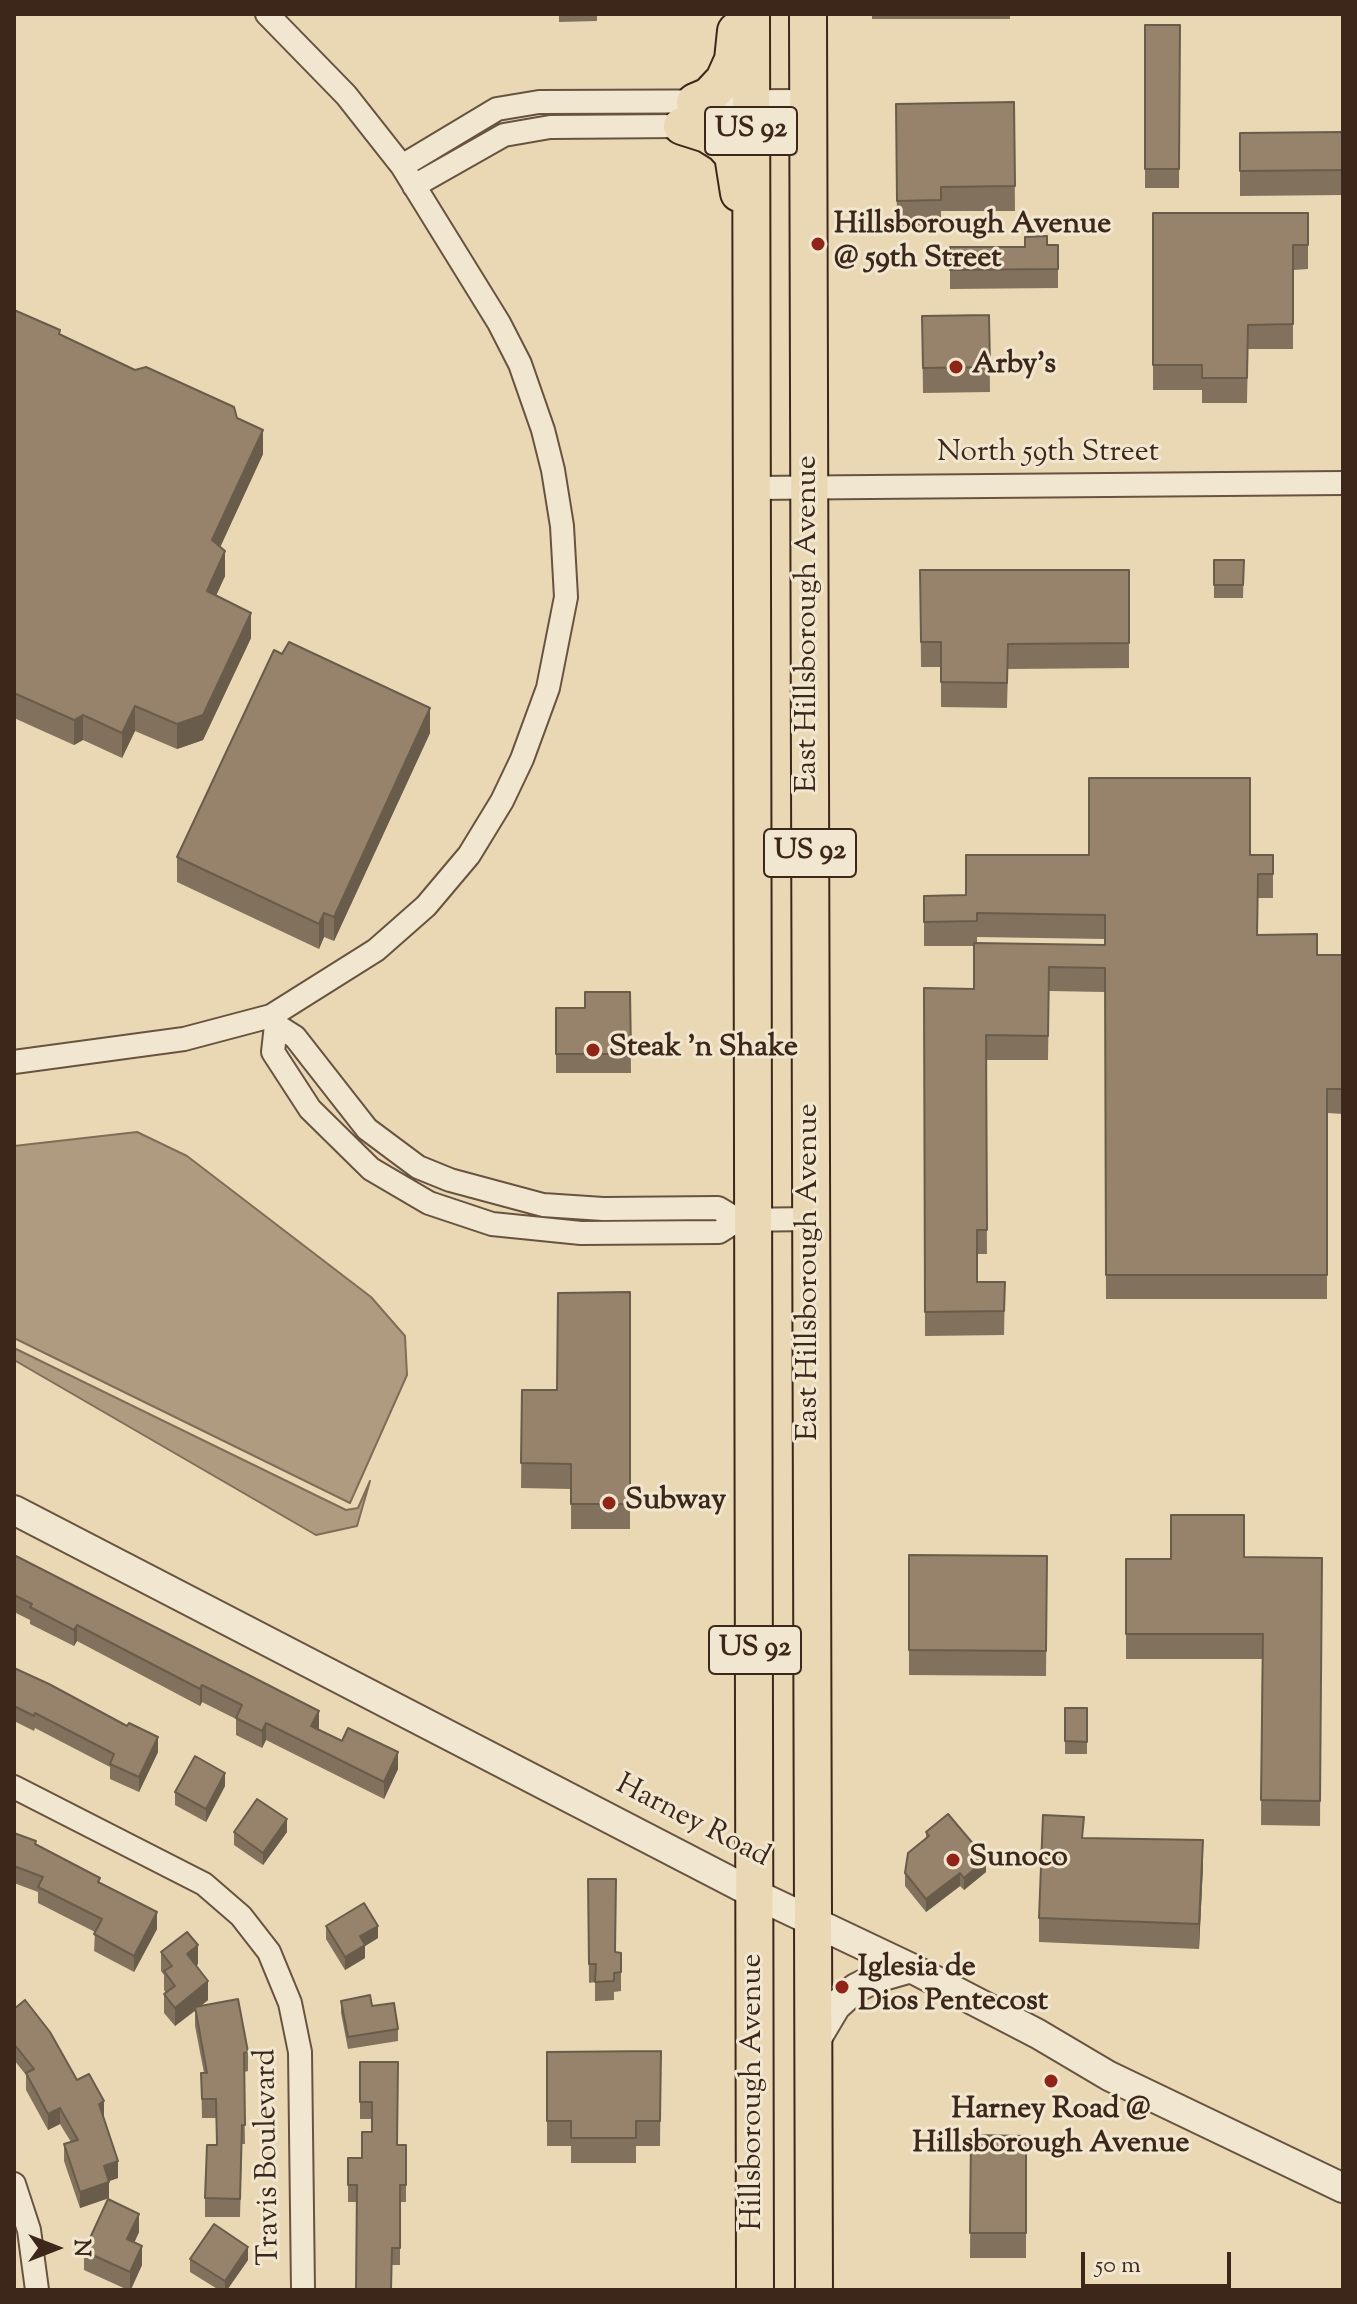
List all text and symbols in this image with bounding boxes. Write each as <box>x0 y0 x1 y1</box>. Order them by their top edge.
road number: US 92 <box>705 107 797 155</box>
place label: Hillsborough Avenue @ 59th Street <box>834 209 1111 280</box>
marker: Hillsborough Avenue @ 59th Street <box>809 235 827 253</box>
place label: Arby's <box>972 349 1056 385</box>
marker: Arby's <box>947 358 965 376</box>
street label: North 59th Street <box>937 437 1159 473</box>
street label: East Hillsborough Avenue <box>792 455 828 793</box>
road number: US 92 <box>764 829 856 877</box>
place label: Steak 'n Shake <box>609 1032 798 1068</box>
marker: Steak 'n Shake <box>584 1041 602 1059</box>
street label: East Hillsborough Avenue <box>793 1103 829 1441</box>
place label: Subway <box>625 1485 726 1521</box>
marker: Subway <box>600 1494 618 1512</box>
road number: US 92 <box>709 1626 801 1674</box>
street label: Harney Road <box>609 1769 775 1877</box>
place label: Sunoco <box>969 1842 1068 1878</box>
marker: Sunoco <box>944 1851 962 1869</box>
place label: Iglesia de Dios Pentecost <box>858 1952 1048 2022</box>
street label: Hillsborough Avenue <box>737 1953 773 2231</box>
marker: Iglesia de Dios Pentecost <box>833 1978 851 1996</box>
street label: Travis Boulevard <box>250 2048 290 2266</box>
marker: Harney Road @ Hillsborough Avenue <box>1042 2072 1060 2090</box>
place label: Harney Road @ Hillsborough Avenue <box>912 2094 1190 2164</box>
north arrow <box>16 2208 96 2288</box>
scale bar <box>1085 2236 1235 2286</box>
text: N <box>64 2239 96 2257</box>
text: 50 m <box>1095 2249 1141 2283</box>

